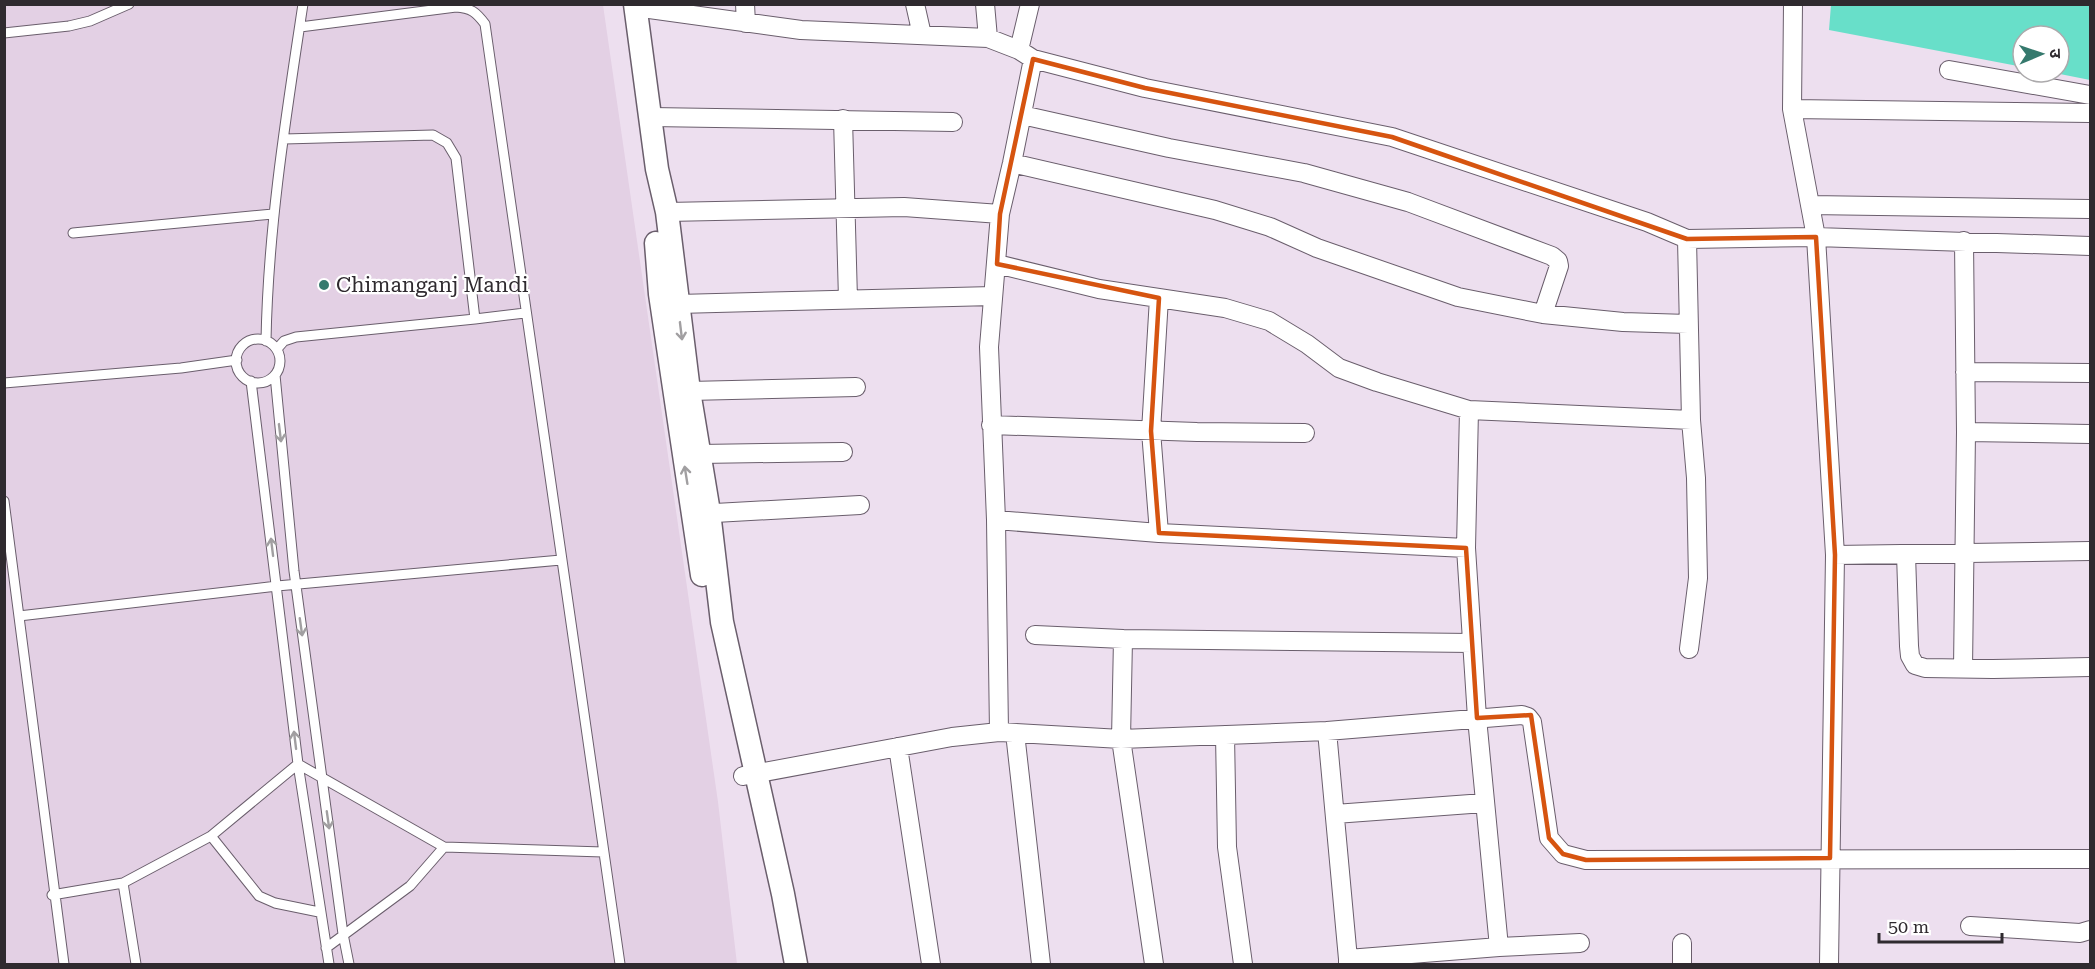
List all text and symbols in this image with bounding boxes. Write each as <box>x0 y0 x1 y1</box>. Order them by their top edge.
north arrow <box>2011 24 2071 84</box>
text: उ <box>2046 48 2065 59</box>
place label: Chimanganj Mandi <box>336 273 529 297</box>
marker: Chimanganj Mandi <box>317 278 331 292</box>
one-way arrow <box>676 320 687 340</box>
one-way arrow <box>275 422 286 442</box>
one-way arrow <box>680 465 691 485</box>
one-way arrow <box>266 538 277 557</box>
one-way arrow <box>296 616 307 636</box>
one-way arrow <box>290 731 301 751</box>
one-way arrow <box>322 809 333 829</box>
scale bar <box>1879 906 2002 944</box>
text: 50 m <box>1888 916 1929 937</box>

